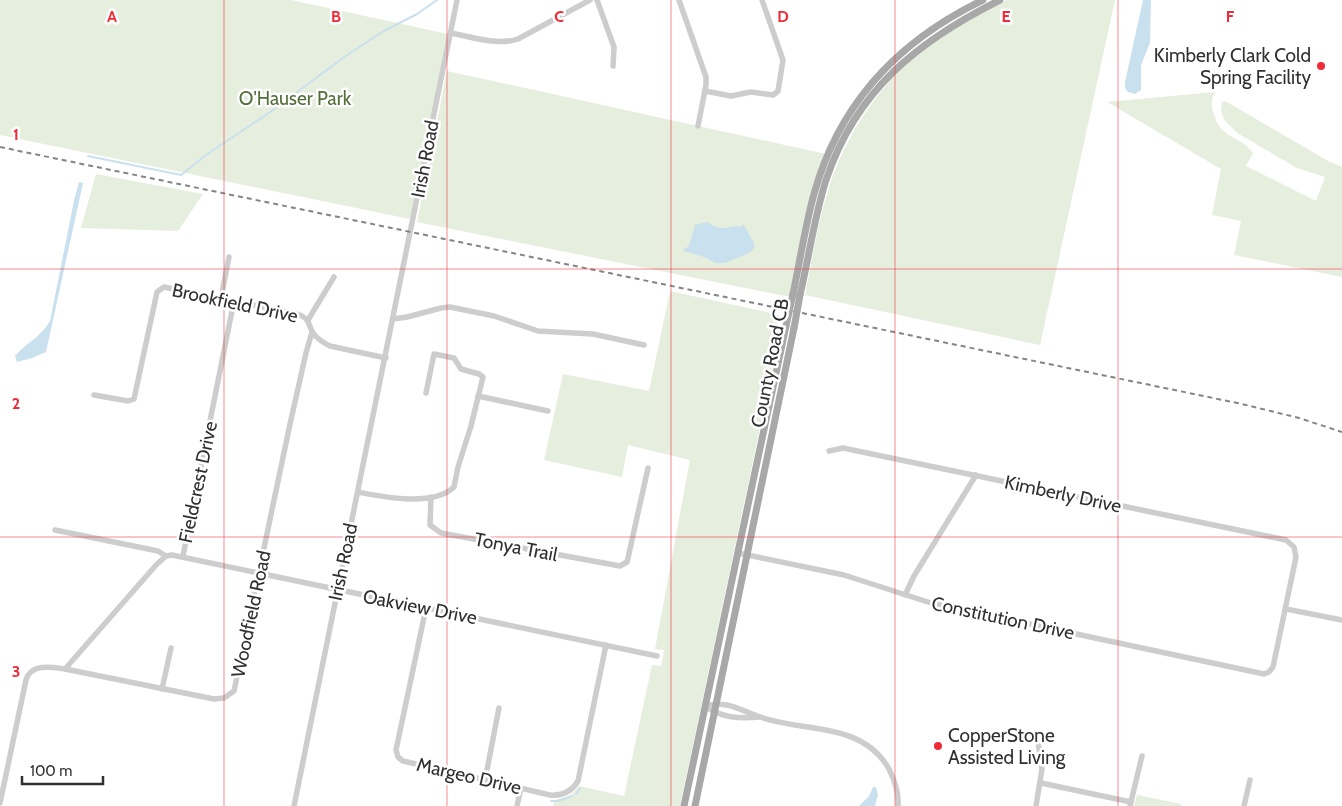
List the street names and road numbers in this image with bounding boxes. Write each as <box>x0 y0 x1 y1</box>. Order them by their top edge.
street label: Irish Road <box>406 118 444 200</box>
street label: Brookfield Drive <box>170 278 300 328</box>
street label: County Road CB <box>746 296 794 430</box>
street label: Fieldcrest Drive <box>174 419 222 545</box>
street label: Kimberly Drive <box>1002 470 1124 518</box>
street label: Irish Road <box>324 521 362 603</box>
street label: Tonya Trail <box>472 528 560 566</box>
street label: Woodfield Road <box>226 548 276 680</box>
street label: Oakview Drive <box>361 585 479 629</box>
street label: Constitution Drive <box>929 592 1077 644</box>
street label: Margeo Drive <box>414 753 524 799</box>

